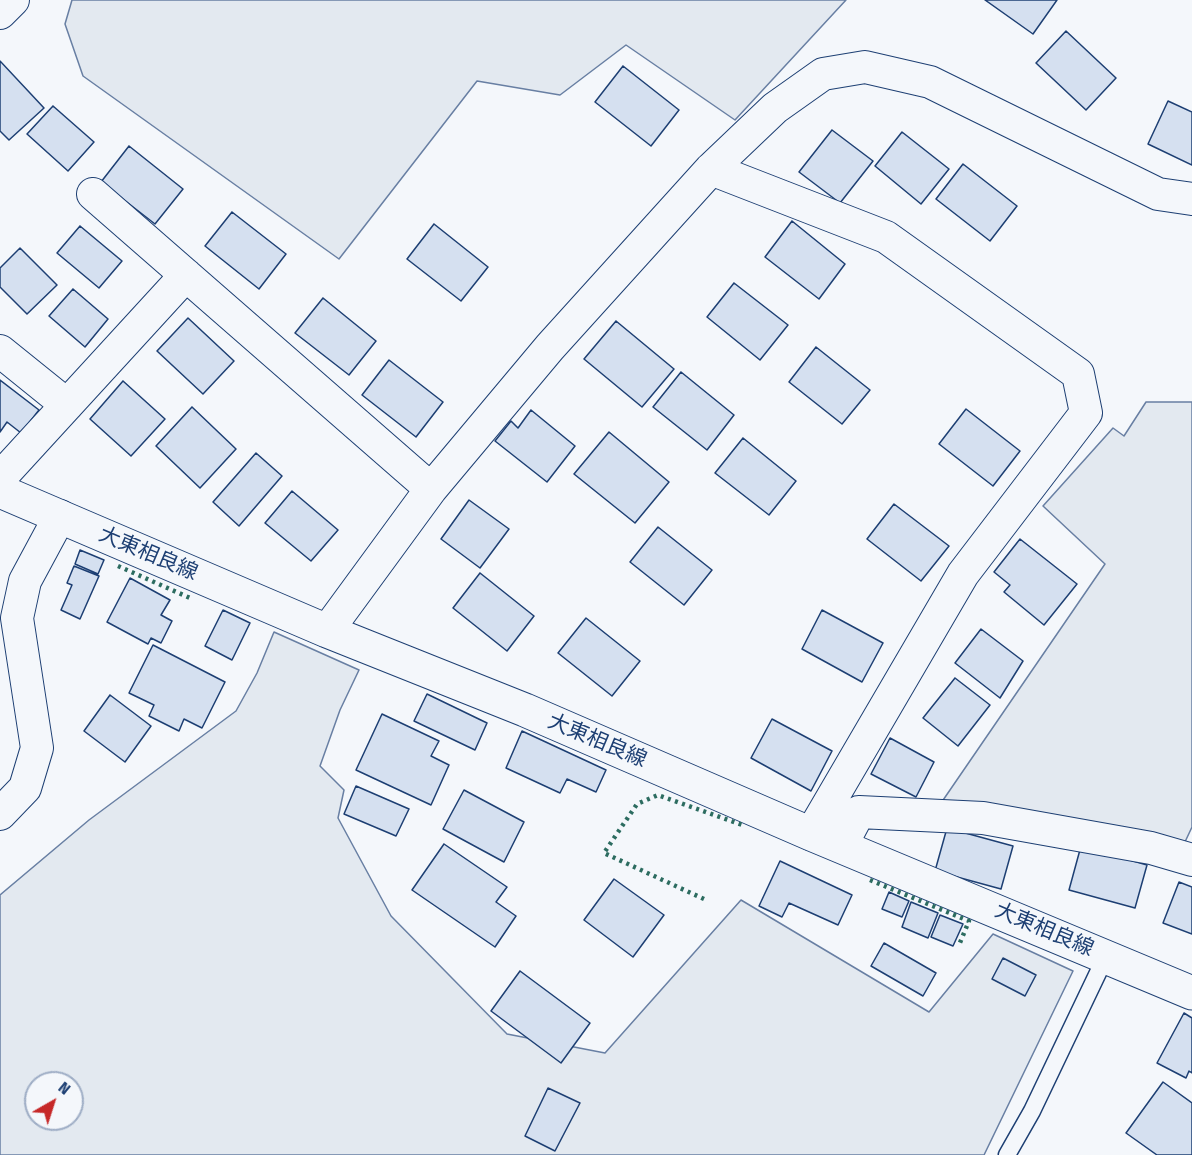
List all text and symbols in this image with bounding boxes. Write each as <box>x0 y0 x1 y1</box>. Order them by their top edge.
street label: 大東相良線 <box>95 522 201 586</box>
street label: 大東相良線 <box>544 709 650 773</box>
street label: 大東相良線 <box>991 898 1097 962</box>
north arrow <box>24 1071 84 1131</box>
text: N <box>55 1078 74 1099</box>

